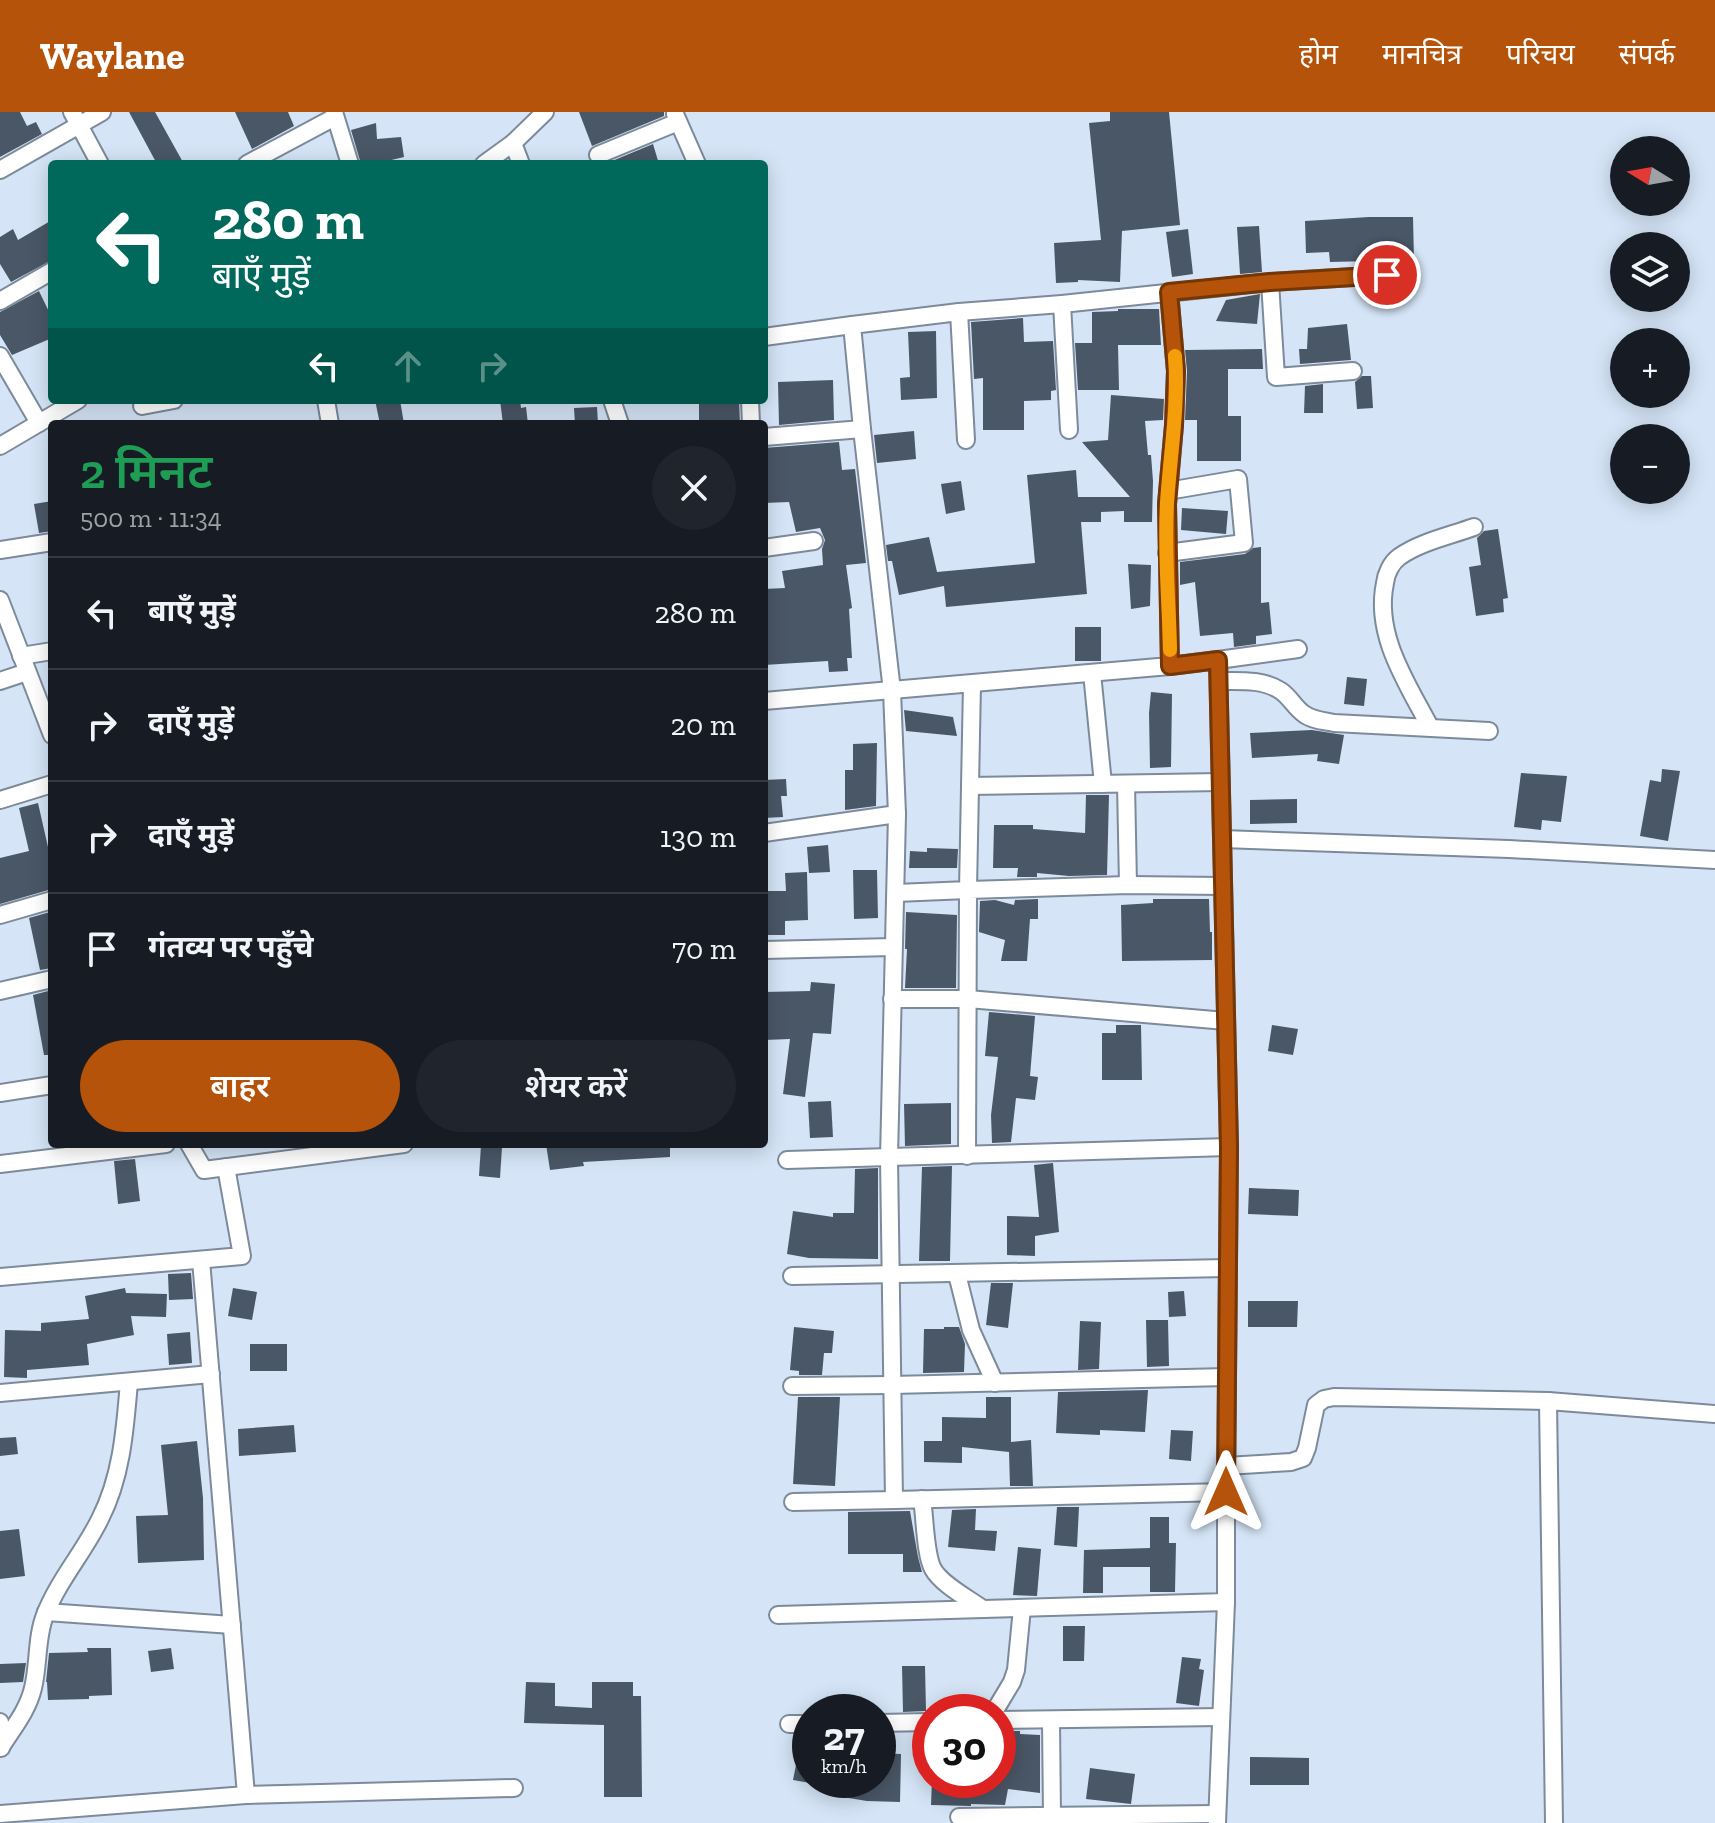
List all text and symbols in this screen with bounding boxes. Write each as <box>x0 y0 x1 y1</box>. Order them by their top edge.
text: Waylane <box>40 33 185 79</box>
text: होम <box>1299 38 1338 71</box>
text: मानचित्र <box>1382 38 1462 71</box>
text: परिचय <box>1506 38 1575 71</box>
text: संपर्क <box>1619 38 1675 71</box>
north arrow <box>1610 136 1690 216</box>
map controls <box>1610 136 1690 504</box>
text: 280 m <box>212 186 364 253</box>
icon: left <box>80 192 184 296</box>
button: layers <box>1610 232 1690 312</box>
pin <box>1353 241 1421 309</box>
icon: arrive <box>1365 253 1409 297</box>
text: बाएँ मुड़ें <box>212 254 311 297</box>
button: + <box>1610 328 1690 408</box>
icon: left <box>302 344 346 388</box>
icon: ahead <box>386 344 430 388</box>
icon: right <box>470 344 514 388</box>
button: − <box>1610 424 1690 504</box>
text: 2 मिनट <box>80 443 213 500</box>
button: close <box>652 446 736 530</box>
text: 500 m · 11:34 <box>80 502 222 534</box>
icon: left <box>80 591 124 635</box>
text: बाएँ मुड़ें <box>148 593 236 629</box>
text: 280 m <box>654 595 736 631</box>
icon: right <box>80 703 124 747</box>
text: दाएँ मुड़ें <box>148 705 234 741</box>
text: 20 m <box>671 707 736 743</box>
icon: right <box>80 815 124 859</box>
text: दाएँ मुड़ें <box>148 817 234 853</box>
text: 130 m <box>660 819 736 855</box>
icon: arrive <box>80 927 124 971</box>
text: गंतव्य पर पहुँचे <box>148 929 313 965</box>
text: 70 m <box>672 931 736 967</box>
button: बाहर <box>80 1040 400 1132</box>
button: शेयर करें <box>416 1040 736 1132</box>
position arrow <box>1184 1450 1268 1534</box>
speed limit sign: 30 <box>912 1694 1016 1798</box>
text: 27 <box>823 1712 865 1760</box>
text: km/h <box>821 1754 867 1778</box>

